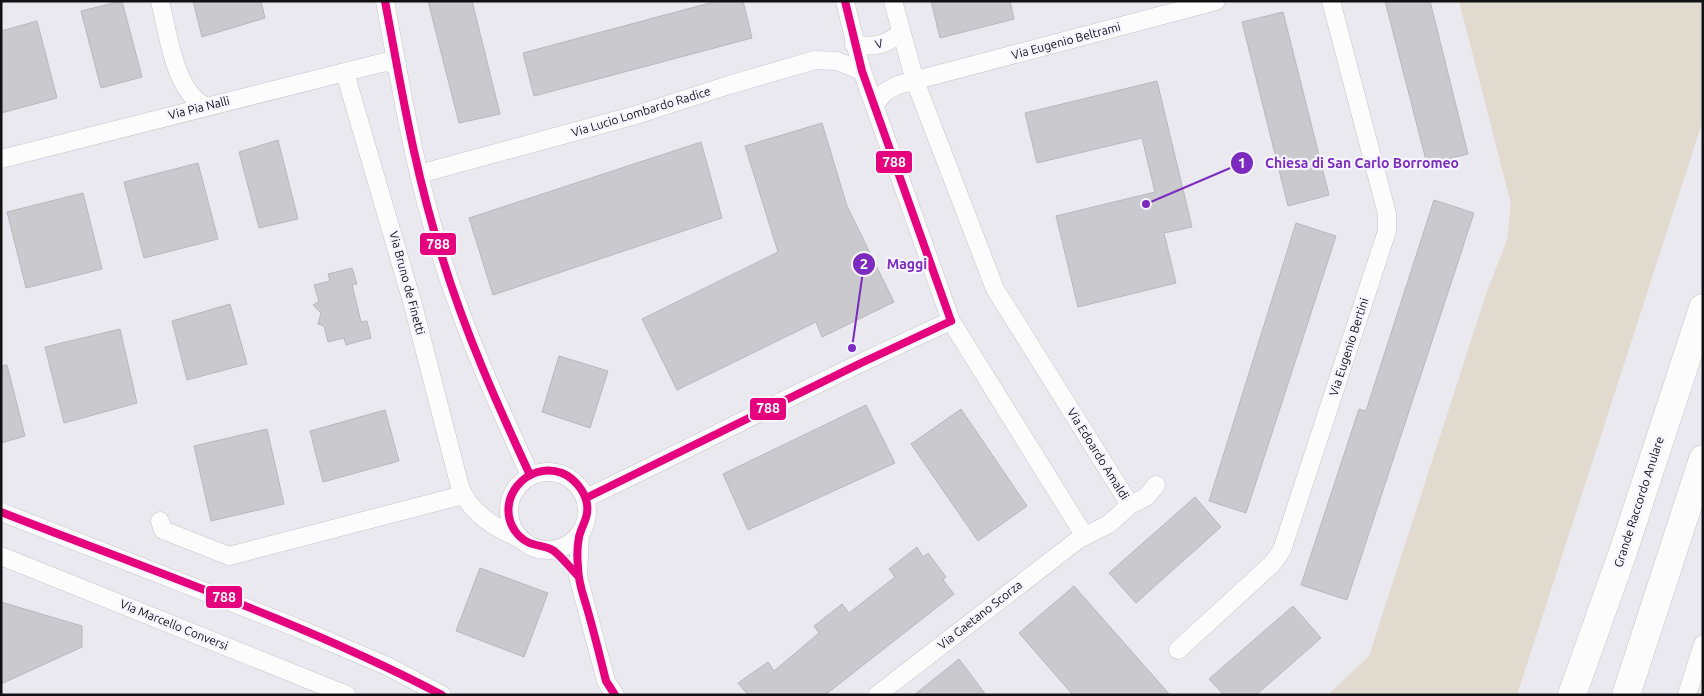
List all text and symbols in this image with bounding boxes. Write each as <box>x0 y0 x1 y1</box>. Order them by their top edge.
street label: Via Eugenio Beltrami <box>1010 20 1122 61</box>
street label: V <box>874 36 885 51</box>
street label: Via Lucio Lombardo Radice <box>570 84 712 139</box>
street label: Via Pia Nalli <box>167 94 231 121</box>
callout: Chiesa di San Carlo Borromeo <box>1230 149 1469 178</box>
line badge: 788 <box>875 150 913 174</box>
text: 788 <box>882 154 906 170</box>
text: 1 <box>1238 154 1246 171</box>
text: Chiesa di San Carlo Borromeo <box>1265 155 1459 171</box>
street label: Via Bruno de Finetti <box>387 230 428 336</box>
line badge: 788 <box>419 232 457 256</box>
text: 788 <box>426 236 450 252</box>
callout: Maggi <box>852 250 937 279</box>
text: 2 <box>860 255 868 272</box>
text: Maggi <box>887 256 927 272</box>
street label: Via Eugenio Bertini <box>1326 296 1371 398</box>
line badge: 788 <box>749 397 787 421</box>
text: 788 <box>756 400 780 416</box>
street label: Via Edoardo Amaldi <box>1065 406 1132 502</box>
street label: Grande Raccordo Anulare <box>1611 435 1666 569</box>
street label: Via Gaetano Scorza <box>935 578 1024 651</box>
line badge: 788 <box>205 585 243 609</box>
text: 788 <box>212 589 236 605</box>
street label: Via Marcello Conversi <box>118 597 230 652</box>

